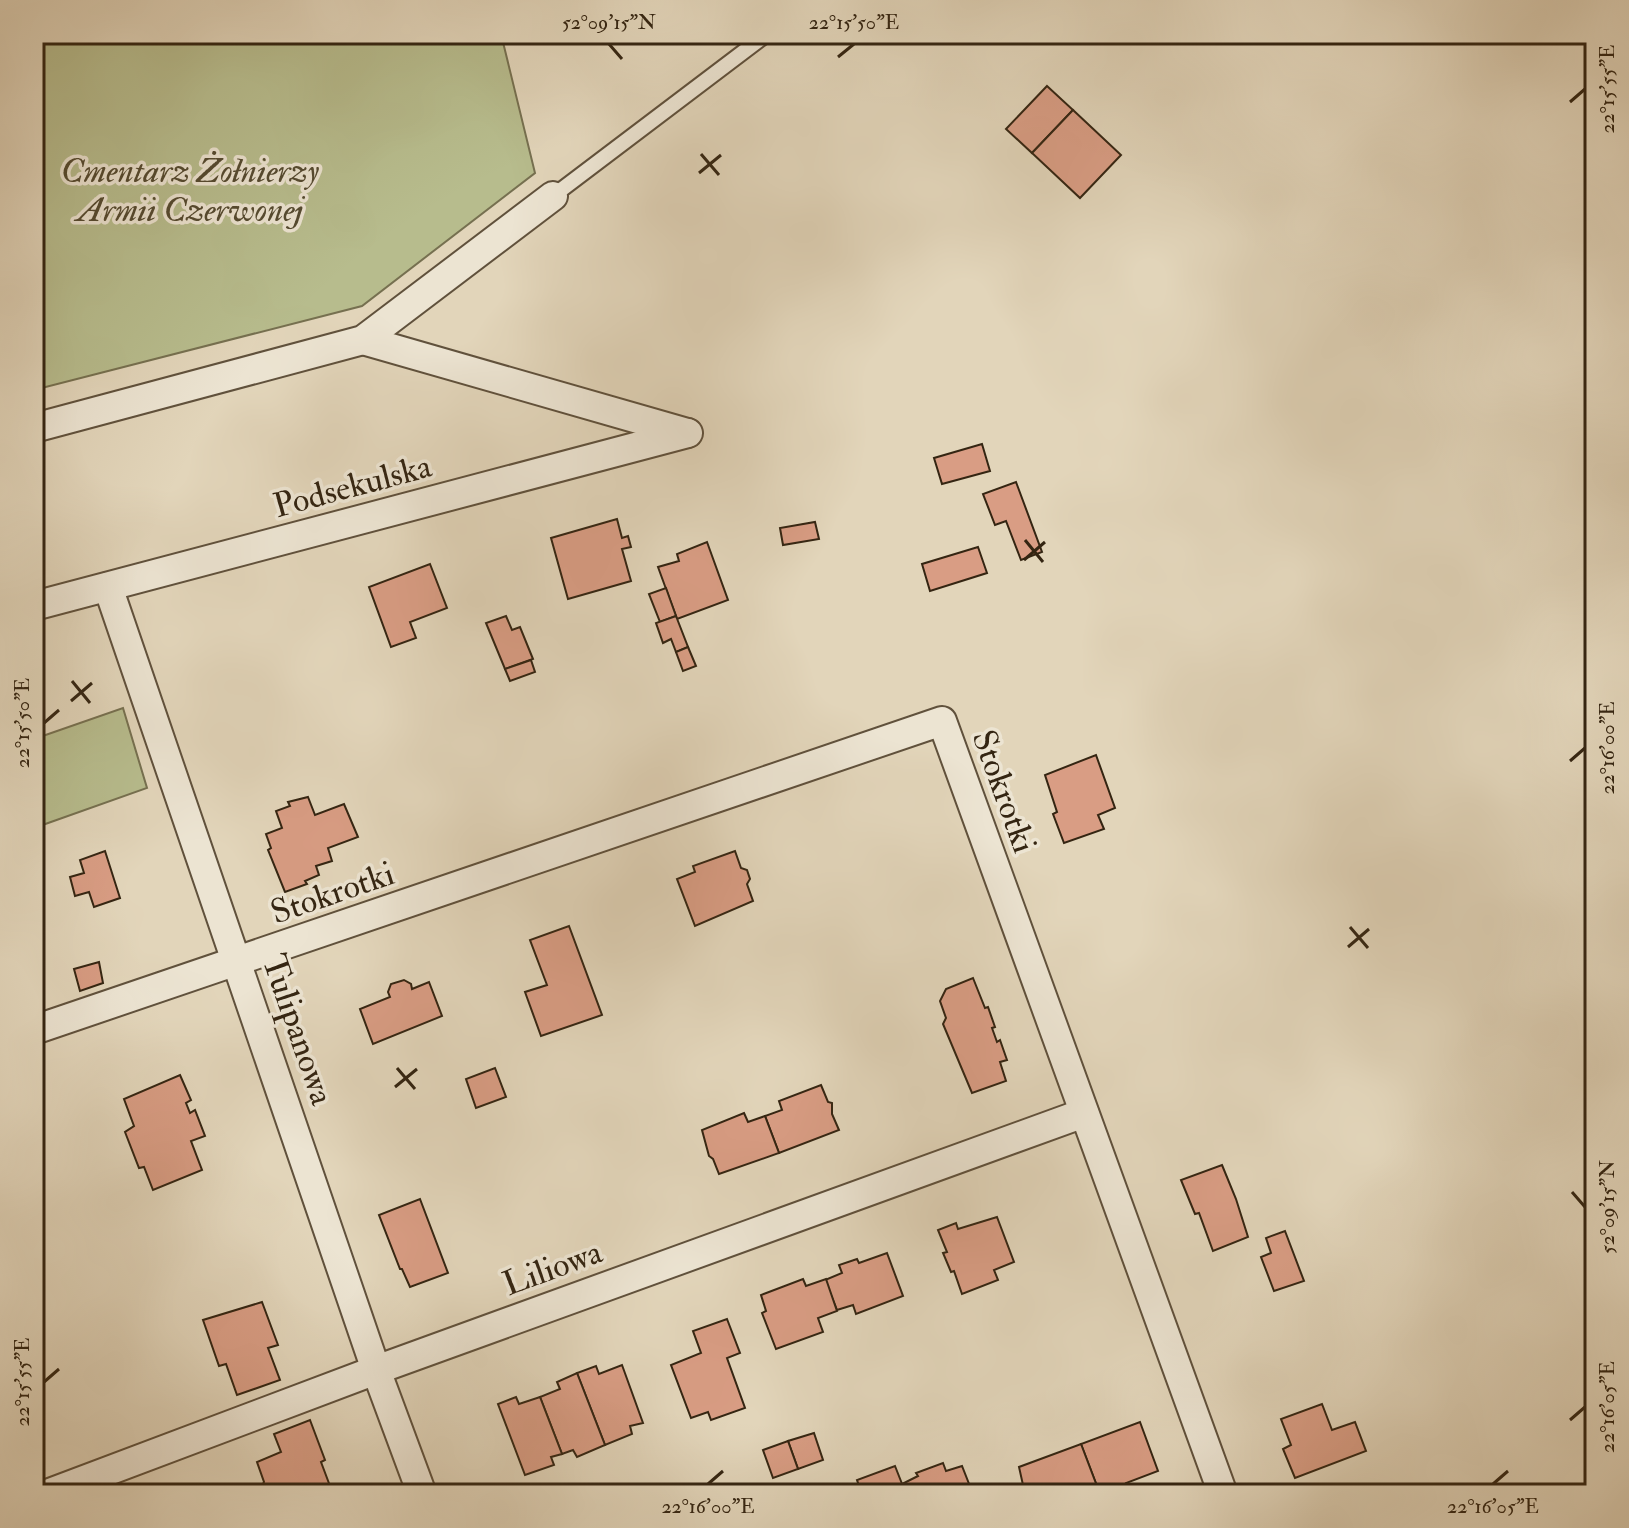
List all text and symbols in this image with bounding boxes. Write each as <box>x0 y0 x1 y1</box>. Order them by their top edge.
text: 52°09'15"N <box>562 10 656 35</box>
text: 22°15'50"E <box>809 10 899 35</box>
text: 22°15'55"E <box>1595 44 1620 134</box>
park label: Cmentarz Żołnierzy Armii Czerwonej <box>61 150 320 232</box>
street label: Podsekulska <box>269 444 437 528</box>
text: 22°15'50"E <box>10 678 35 768</box>
text: 22°16'00"E <box>1595 701 1620 795</box>
street label: Stokrotki <box>962 724 1046 859</box>
street label: Stokrotki <box>265 852 400 935</box>
street label: Tulipanowa <box>252 948 344 1111</box>
text: 52°09'15"N <box>1595 1160 1620 1254</box>
street label: Liliowa <box>497 1230 609 1306</box>
text: 22°15'55"E <box>10 1337 35 1427</box>
text: 22°16'05"E <box>1595 1361 1620 1453</box>
text: 22°16'00"E <box>661 1494 755 1519</box>
text: 22°16'05"E <box>1447 1494 1539 1519</box>

